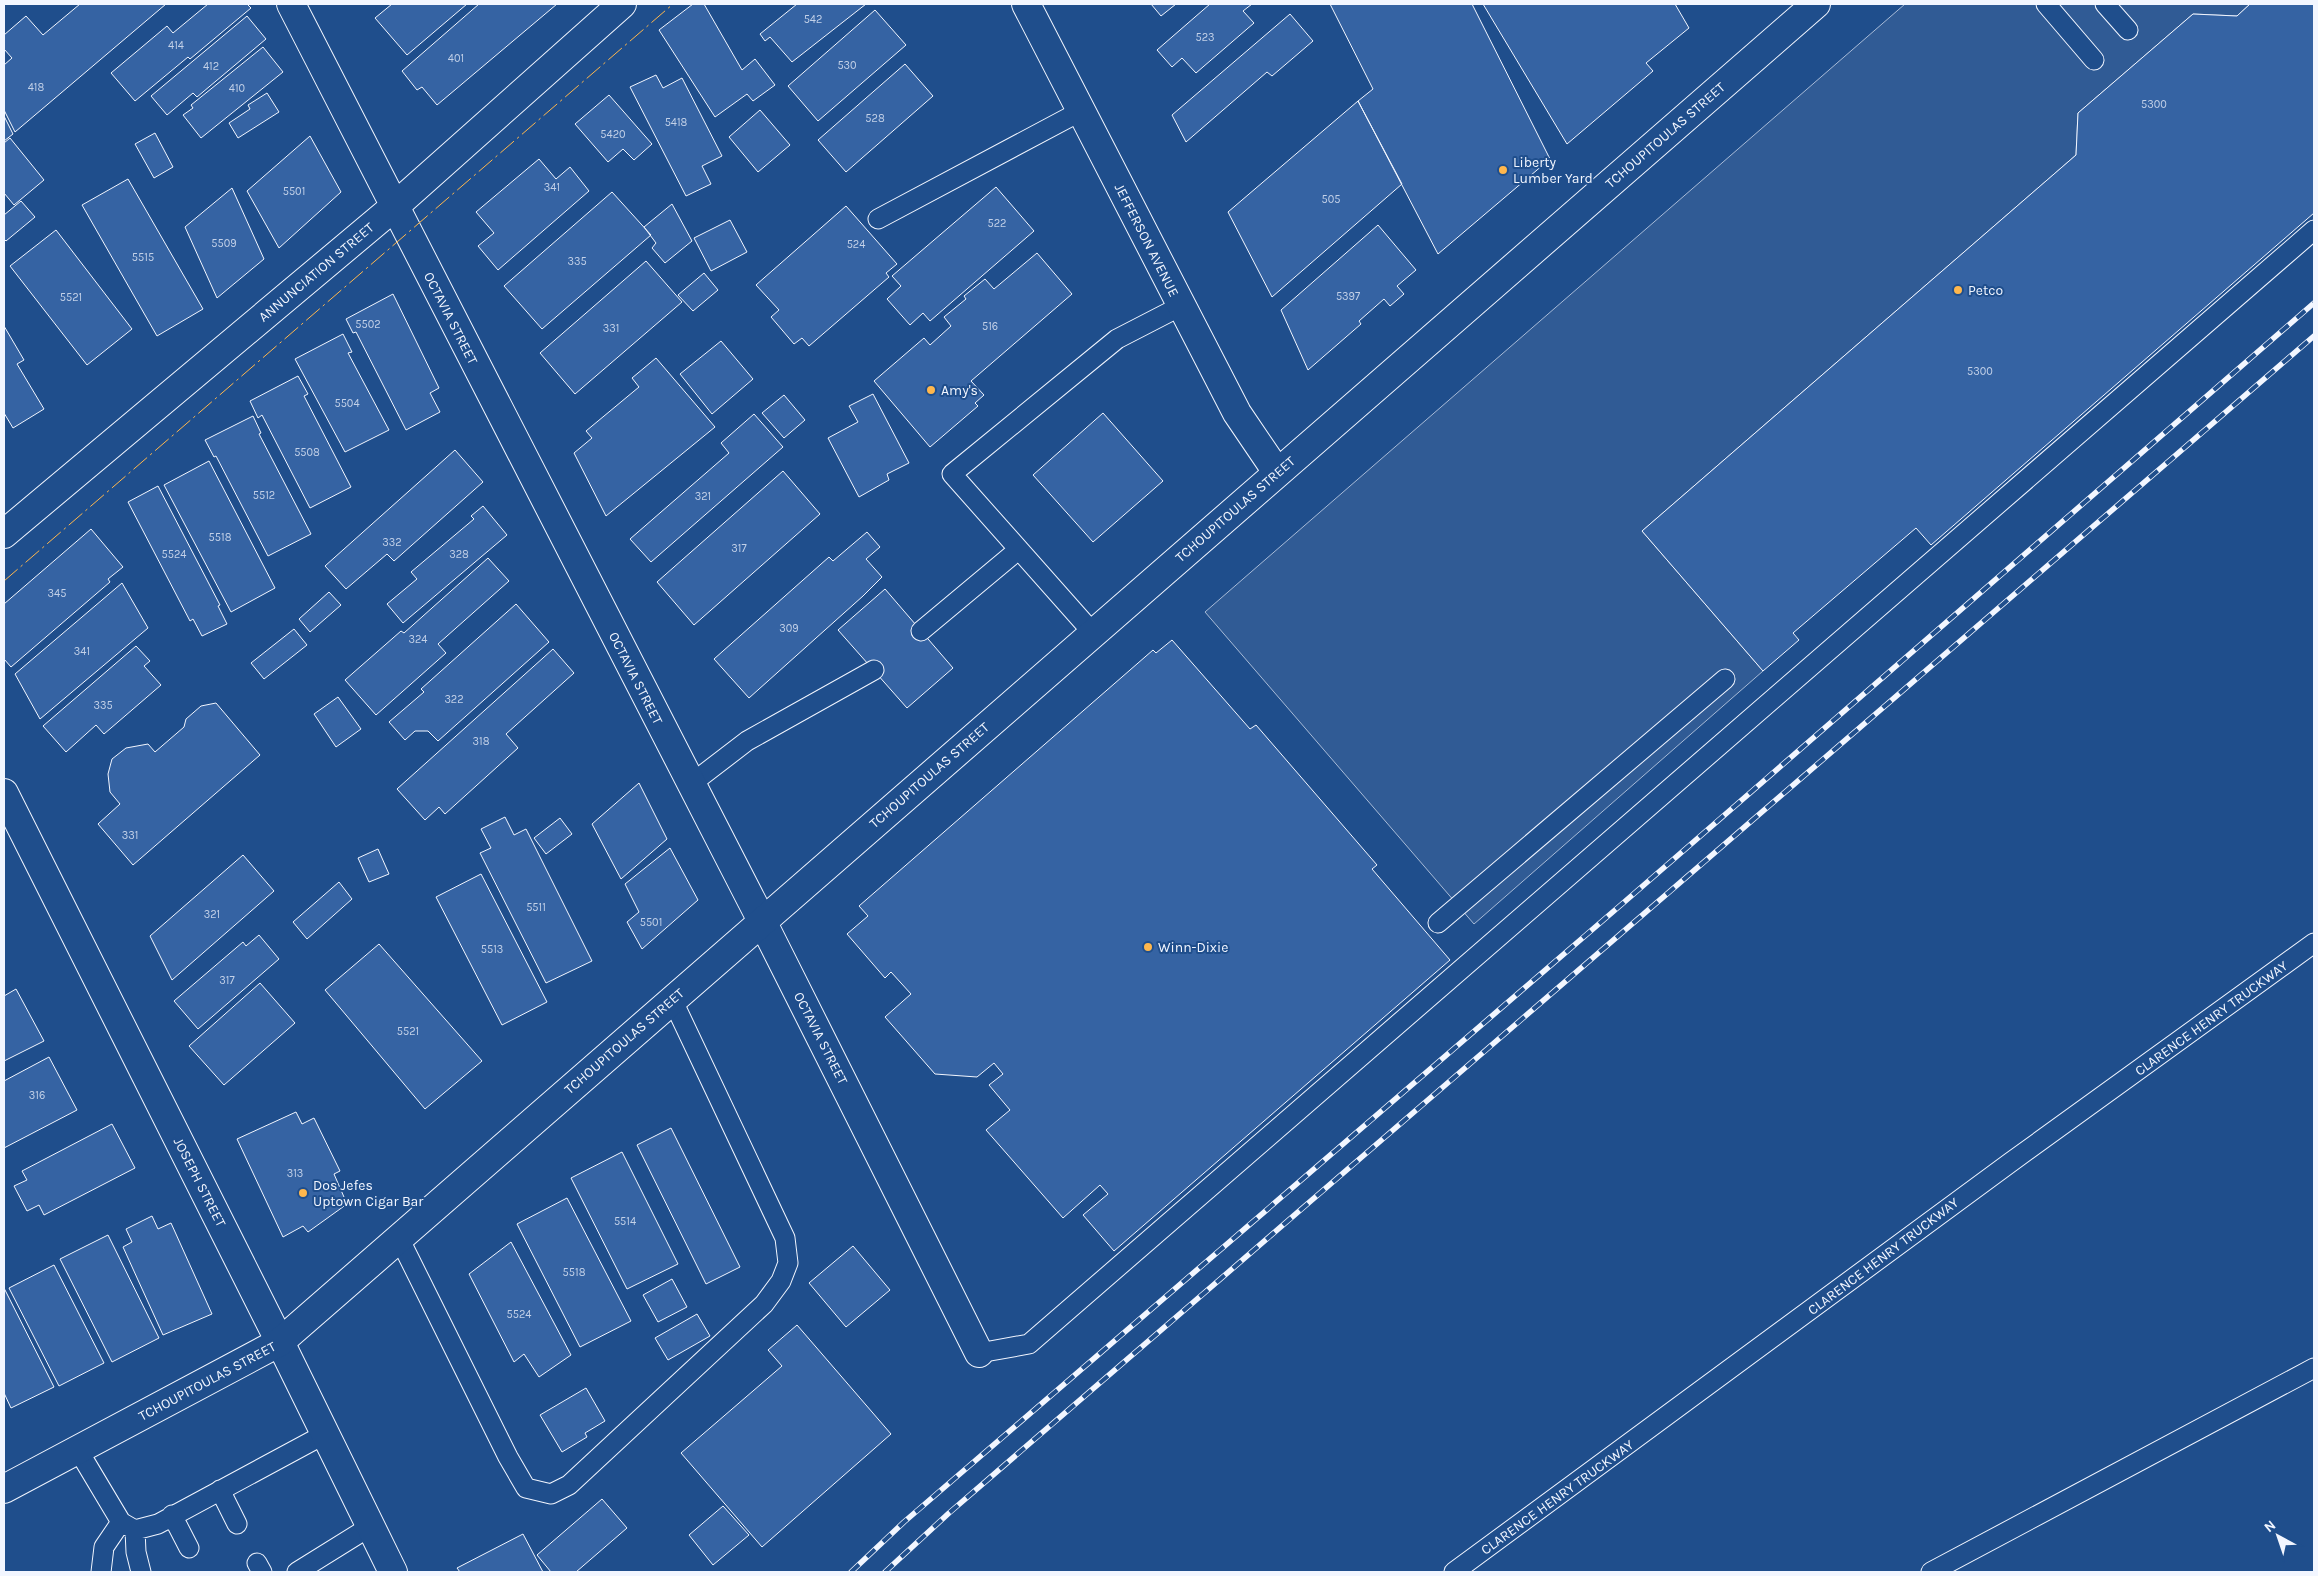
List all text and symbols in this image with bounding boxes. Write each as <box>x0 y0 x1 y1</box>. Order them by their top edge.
house number: 542 <box>804 13 822 26</box>
house number: 523 <box>1195 31 1215 44</box>
house number: 414 <box>168 39 184 52</box>
house number: 401 <box>448 52 464 65</box>
house number: 530 <box>837 59 857 72</box>
house number: 412 <box>203 60 219 73</box>
street label: TCHOUPITOULAS STREET <box>1602 79 1729 192</box>
house number: 418 <box>28 81 45 94</box>
house number: 410 <box>229 82 245 95</box>
house number: 5300 <box>2141 98 2167 111</box>
house number: 528 <box>865 112 885 125</box>
house number: 5418 <box>665 116 688 129</box>
house number: 5420 <box>600 128 626 141</box>
place label: Liberty Lumber Yard <box>1513 154 1593 187</box>
marker: Liberty Lumber Yard <box>1497 164 1509 176</box>
house number: 341 <box>544 181 560 194</box>
street label: JEFFERSON AVENUE <box>1111 181 1183 300</box>
house number: 5501 <box>283 185 305 198</box>
house number: 505 <box>1322 193 1340 206</box>
house number: 522 <box>988 217 1006 230</box>
street label: ANNUNCIATION STREET <box>255 219 378 326</box>
house number: 5509 <box>211 237 237 250</box>
house number: 524 <box>847 238 865 251</box>
house number: 5515 <box>132 251 154 264</box>
house number: 335 <box>567 255 587 268</box>
street label: OCTAVIA STREET <box>420 269 481 367</box>
place label: Petco <box>1968 282 2003 299</box>
marker: Petco <box>1952 284 1964 296</box>
house number: 5397 <box>1336 290 1360 303</box>
house number: 5521 <box>60 291 82 304</box>
house number: 5502 <box>355 318 381 331</box>
house number: 516 <box>982 320 998 333</box>
house number: 331 <box>603 322 619 335</box>
house number: 5300 <box>1967 365 1993 378</box>
place label: Amy's <box>941 382 978 399</box>
marker: Amy's <box>925 384 937 396</box>
house number: 5504 <box>334 397 360 410</box>
house number: 5508 <box>294 446 320 459</box>
street label: TCHOUPITOULAS STREET <box>1172 453 1299 566</box>
house number: 5512 <box>253 489 275 502</box>
house number: 321 <box>695 490 711 503</box>
house number: 5518 <box>209 531 232 544</box>
house number: 332 <box>382 536 402 549</box>
house number: 317 <box>731 542 747 555</box>
house number: 5524 <box>162 548 186 561</box>
house number: 328 <box>449 548 469 561</box>
house number: 345 <box>48 587 66 600</box>
house number: 309 <box>779 622 799 635</box>
street label: OCTAVIA STREET <box>605 629 666 727</box>
house number: 324 <box>408 633 428 646</box>
house number: 341 <box>74 645 90 658</box>
house number: 322 <box>444 693 464 706</box>
house number: 335 <box>93 699 113 712</box>
street label: TCHOUPITOULAS STREET <box>866 719 993 832</box>
house number: 318 <box>473 735 490 748</box>
house number: 331 <box>122 829 138 842</box>
house number: 5511 <box>526 901 546 914</box>
house number: 321 <box>204 908 220 921</box>
house number: 5501 <box>640 916 662 929</box>
place label: Winn-Dixie <box>1158 939 1228 956</box>
marker: Winn-Dixie <box>1142 941 1154 953</box>
house number: 5513 <box>481 943 503 956</box>
street label: CLARENCE HENRY TRUCKWAY <box>2132 957 2291 1080</box>
house number: 317 <box>219 974 235 987</box>
street label: TCHOUPITOULAS STREET <box>561 985 688 1098</box>
street label: OCTAVIA STREET <box>790 989 851 1087</box>
house number: 5521 <box>397 1025 419 1038</box>
house number: 316 <box>29 1089 45 1102</box>
street label: JOSEPH STREET <box>170 1135 229 1230</box>
house number: 313 <box>287 1167 303 1180</box>
place label: Dos Jefes Uptown Cigar Bar <box>313 1177 424 1210</box>
marker: Dos Jefes Uptown Cigar Bar <box>297 1187 309 1199</box>
street label: CLARENCE HENRY TRUCKWAY <box>1804 1194 1962 1319</box>
house number: 5514 <box>614 1215 636 1228</box>
house number: 5518 <box>563 1266 586 1279</box>
house number: 5524 <box>507 1308 531 1321</box>
street label: TCHOUPITOULAS STREET <box>136 1338 279 1425</box>
street label: CLARENCE HENRY TRUCKWAY <box>1478 1436 1637 1559</box>
north arrow <box>2253 1511 2303 1561</box>
text: N <box>2261 1517 2279 1536</box>

